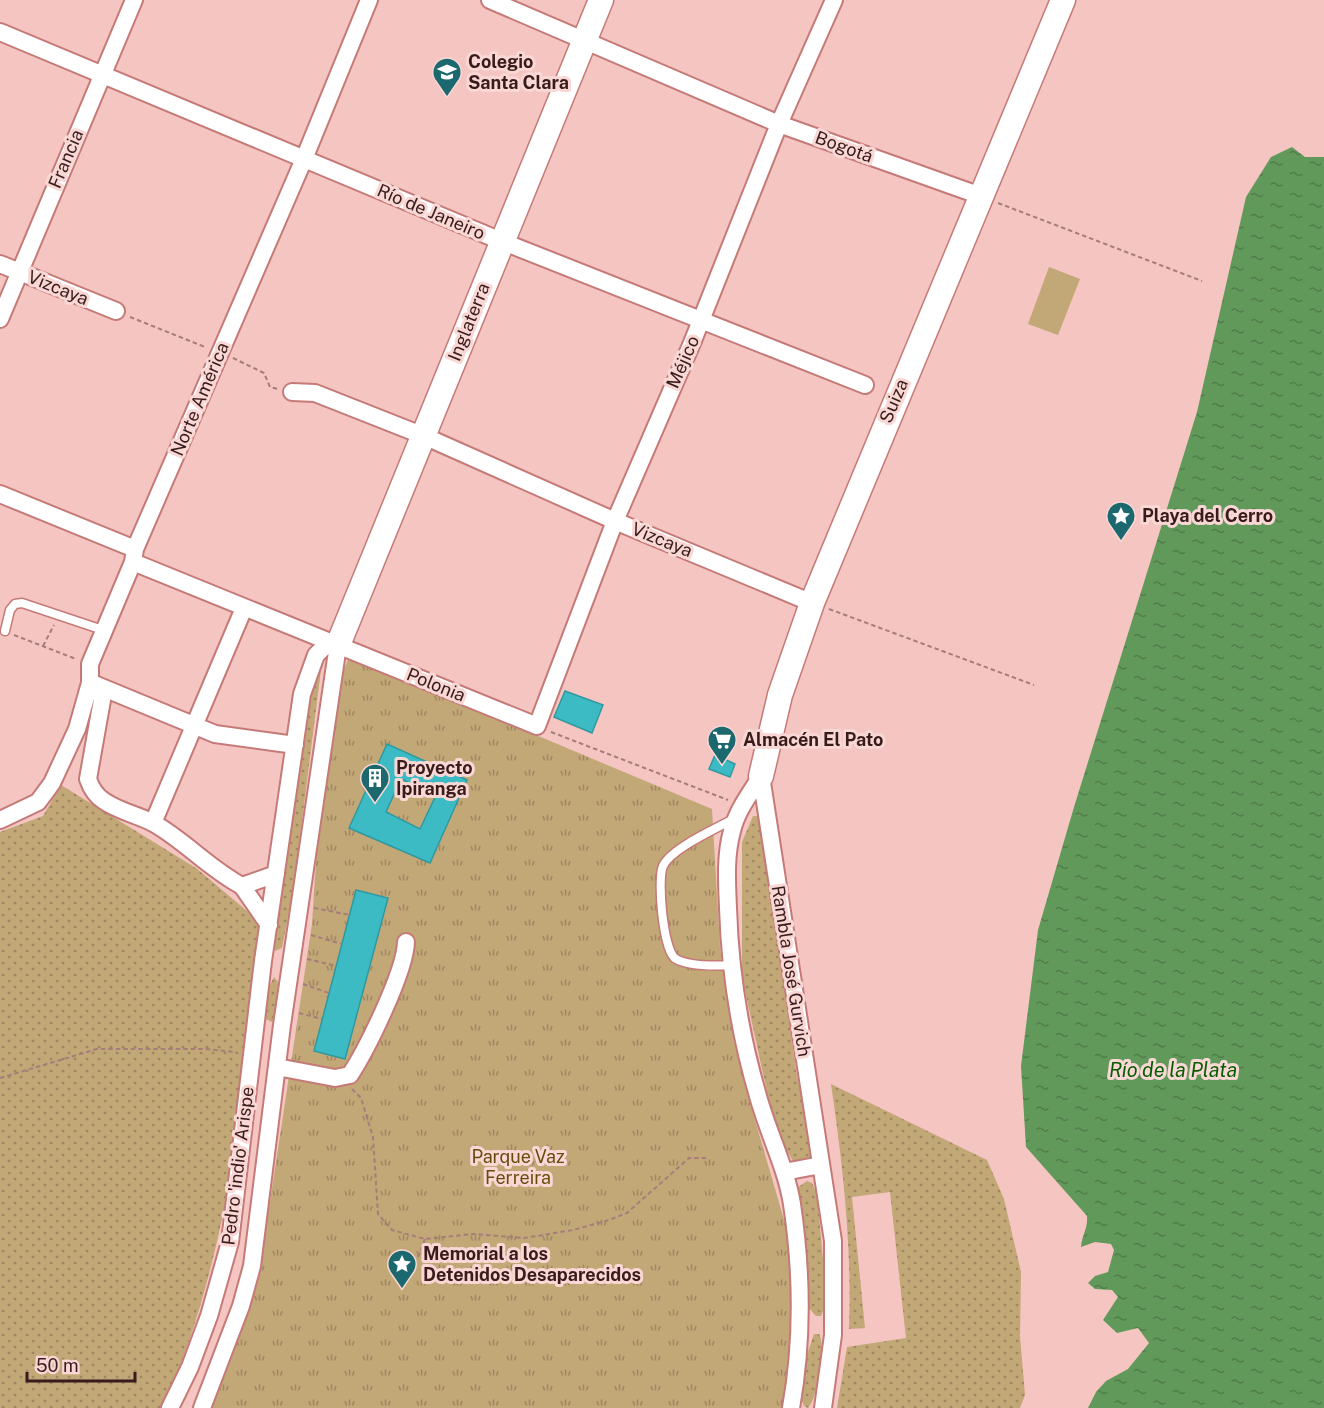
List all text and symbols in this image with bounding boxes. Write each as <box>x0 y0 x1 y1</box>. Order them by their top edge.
place label: Colegio Santa Clara <box>468 51 569 93</box>
school or university icon: Colegio Santa Clara <box>431 56 463 98</box>
street label: Francia <box>44 126 87 191</box>
street label: Bogotá <box>812 126 876 167</box>
street label: Río de Janeiro <box>374 179 488 244</box>
street label: Vizcaya <box>25 266 92 309</box>
street label: Inglaterra <box>443 280 494 364</box>
street label: Méjico <box>662 332 703 391</box>
street label: Norte América <box>166 339 233 459</box>
street label: Suiza <box>875 376 912 426</box>
place icon: Playa del Cerro <box>1105 500 1137 542</box>
place label: Playa del Cerro <box>1142 505 1273 526</box>
street label: Vizcaya <box>629 518 696 561</box>
street label: Polonia <box>404 663 469 706</box>
supermarket icon: Almacén El Pato <box>706 724 738 766</box>
place label: Almacén El Pato <box>743 729 883 750</box>
place label: Proyecto Ipiranga <box>396 757 473 799</box>
building icon: Proyecto Ipiranga <box>359 762 391 804</box>
street label: Rambla José Gurvich <box>768 884 815 1058</box>
water label: Río de la Plata <box>1109 1058 1237 1082</box>
street label: Pedro 'indio' Arispe <box>217 1085 258 1246</box>
park label: Parque Vaz Ferreira <box>471 1146 565 1188</box>
place label: Memorial a los Detenidos Desaparecidos <box>423 1243 641 1285</box>
place icon: Memorial a los Detenidos Desaparecidos <box>386 1248 418 1290</box>
scale bar <box>27 1345 135 1383</box>
text: 50 m <box>36 1355 79 1376</box>

